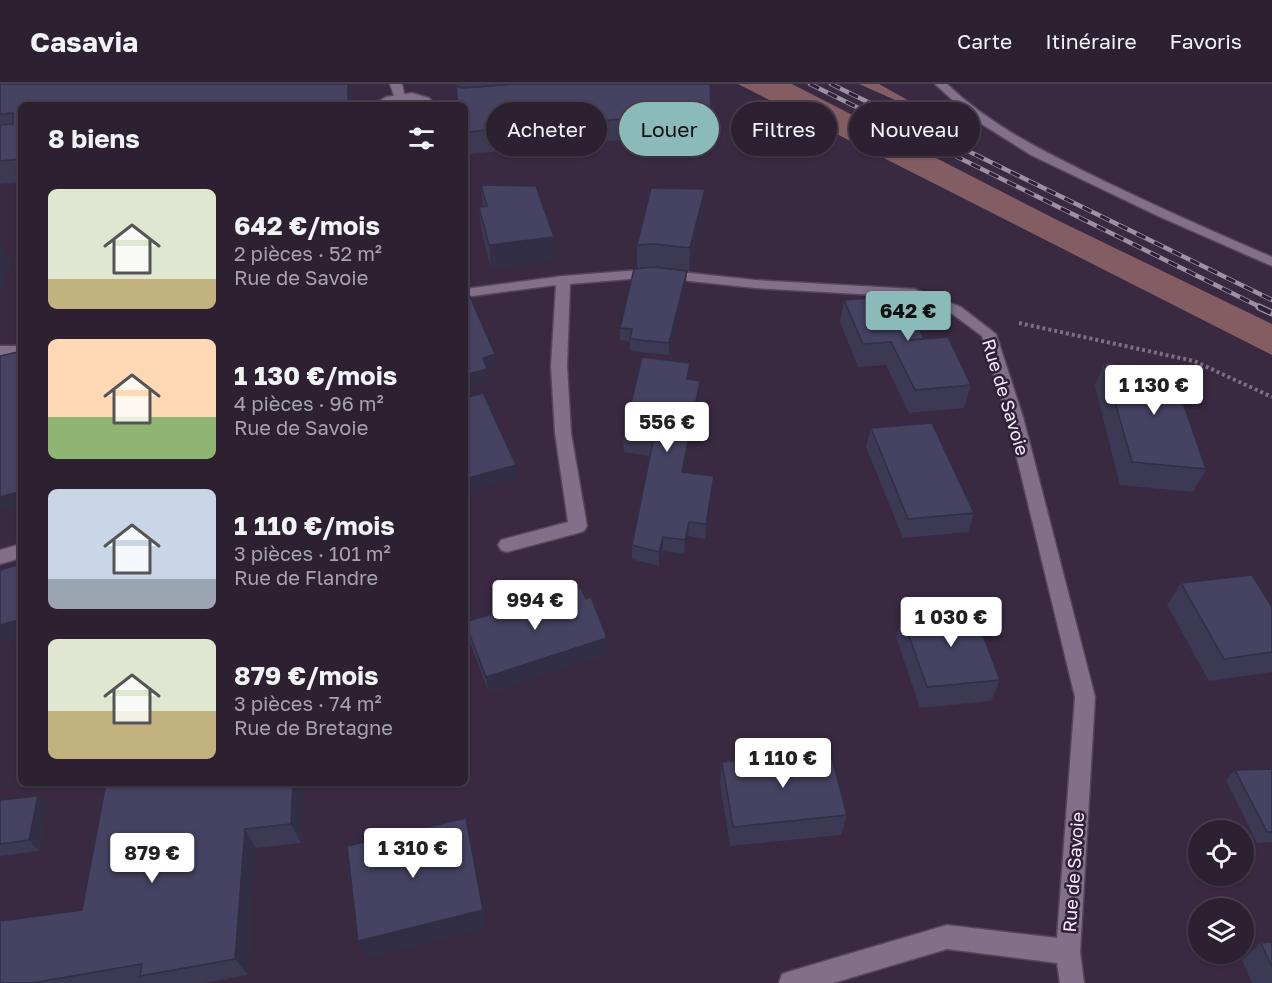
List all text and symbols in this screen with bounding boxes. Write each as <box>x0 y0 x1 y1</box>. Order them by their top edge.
text: Casavia <box>30 25 138 58</box>
text: Carte <box>957 28 1012 54</box>
text: Itinéraire <box>1045 28 1137 54</box>
text: Favoris <box>1170 28 1242 54</box>
chip: Acheter <box>486 102 607 156</box>
chip: Louer <box>619 102 719 156</box>
chip: Filtres <box>731 102 837 156</box>
chip: Nouveau <box>849 102 980 156</box>
icon: filters <box>405 122 438 155</box>
text: 8 biens <box>48 123 140 154</box>
text: 642 €/mois <box>234 210 380 241</box>
icon: home <box>96 213 168 285</box>
text: 2 pièces · 52 m² <box>234 241 382 265</box>
text: Rue de Savoie <box>234 265 368 289</box>
pin: 642 € <box>866 291 950 342</box>
text: 642 € <box>880 298 936 322</box>
street label: Rue de Savoie <box>978 336 1034 458</box>
text: 1 130 €/mois <box>234 360 397 391</box>
icon: home <box>96 363 168 435</box>
pin: 1 130 € <box>1099 365 1209 416</box>
text: 1 130 € <box>1119 372 1189 396</box>
text: 4 pièces · 96 m² <box>234 391 384 415</box>
pin: 556 € <box>625 402 709 453</box>
text: 556 € <box>639 409 695 433</box>
text: Rue de Savoie <box>234 415 368 439</box>
text: 1 110 €/mois <box>234 510 395 541</box>
icon: home <box>96 513 168 585</box>
text: 3 pièces · 101 m² <box>234 541 391 565</box>
text: Rue de Flandre <box>234 565 378 589</box>
pin: 994 € <box>493 580 577 631</box>
text: 994 € <box>507 587 564 611</box>
pin: 1 030 € <box>896 597 1006 648</box>
text: 1 030 € <box>915 604 987 628</box>
text: 879 €/mois <box>234 660 379 691</box>
icon: home <box>96 663 168 735</box>
text: 3 pièces · 74 m² <box>234 691 382 715</box>
text: Rue de Bretagne <box>234 715 393 739</box>
pin: 1 110 € <box>728 738 838 789</box>
text: 1 110 € <box>749 745 817 769</box>
street label: Rue de Savoie <box>1058 811 1088 933</box>
map controls <box>1188 820 1254 964</box>
button: locate <box>1188 820 1254 886</box>
pin: 1 310 € <box>358 828 468 879</box>
pin: 879 € <box>110 833 194 884</box>
text: 1 310 € <box>378 835 448 859</box>
text: 879 € <box>124 840 180 864</box>
button: layers <box>1188 898 1254 964</box>

